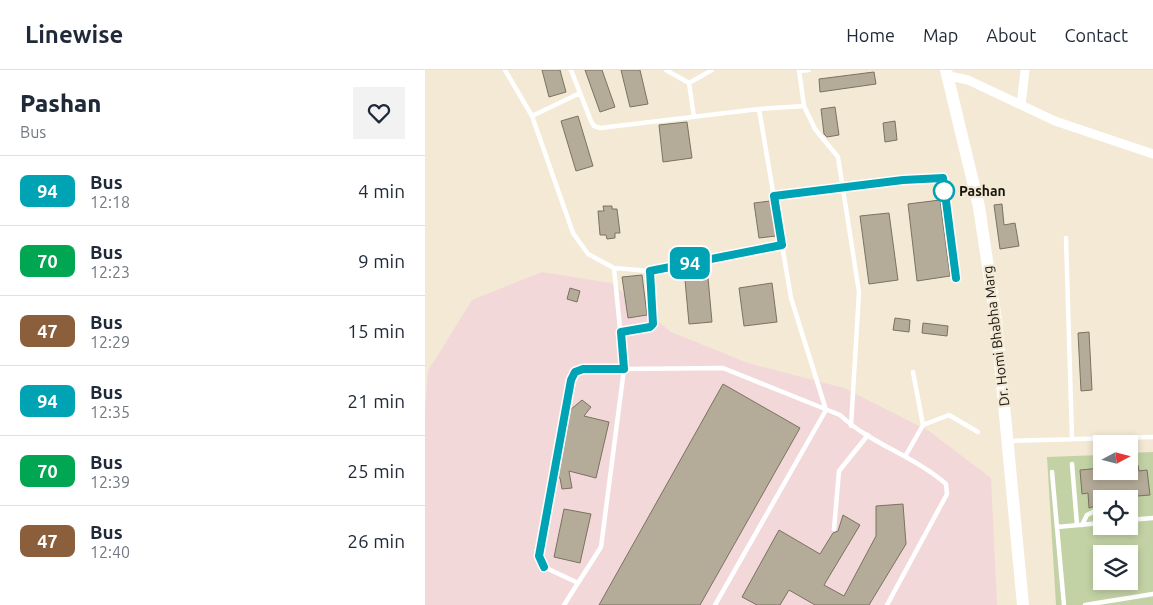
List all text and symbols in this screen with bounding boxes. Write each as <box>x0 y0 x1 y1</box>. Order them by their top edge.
text: Linewise <box>25 21 123 48</box>
text: Home <box>846 25 895 45</box>
text: Map <box>923 25 958 45</box>
text: About <box>986 25 1036 45</box>
text: Contact <box>1064 25 1128 45</box>
button: heart <box>353 87 405 139</box>
text: Pashan <box>20 90 101 117</box>
text: Bus <box>20 123 46 141</box>
text: Bus <box>90 171 123 193</box>
text: 4 min <box>358 180 405 202</box>
marker: Pashan <box>933 180 955 202</box>
text: 94 <box>37 181 58 201</box>
place label: Pashan <box>959 183 1006 199</box>
text: 12:18 <box>90 193 130 211</box>
text: Bus <box>90 241 123 263</box>
line badge: 94 <box>667 247 713 279</box>
text: 9 min <box>358 250 405 272</box>
text: 70 <box>37 251 58 271</box>
text: 94 <box>680 253 700 273</box>
text: 12:23 <box>90 263 130 281</box>
street label: Dr. Homi Bhabha Marg <box>979 265 1013 407</box>
text: Bus <box>90 311 123 333</box>
text: 15 min <box>347 320 405 342</box>
text: 47 <box>37 321 58 341</box>
text: 12:29 <box>90 333 130 351</box>
text: Bus <box>90 381 123 403</box>
text: 21 min <box>347 390 405 412</box>
text: 94 <box>37 391 58 411</box>
text: 12:35 <box>90 403 130 421</box>
north arrow <box>1093 435 1137 480</box>
map controls <box>1093 435 1138 590</box>
text: Bus <box>90 451 123 473</box>
text: 25 min <box>347 460 405 482</box>
text: 70 <box>37 461 58 481</box>
text: 12:39 <box>90 473 130 491</box>
button: locate <box>1093 490 1138 535</box>
text: Bus <box>90 521 123 543</box>
text: 26 min <box>347 530 405 552</box>
text: 47 <box>37 531 58 551</box>
text: 12:40 <box>90 543 130 561</box>
button: layers <box>1093 545 1138 590</box>

